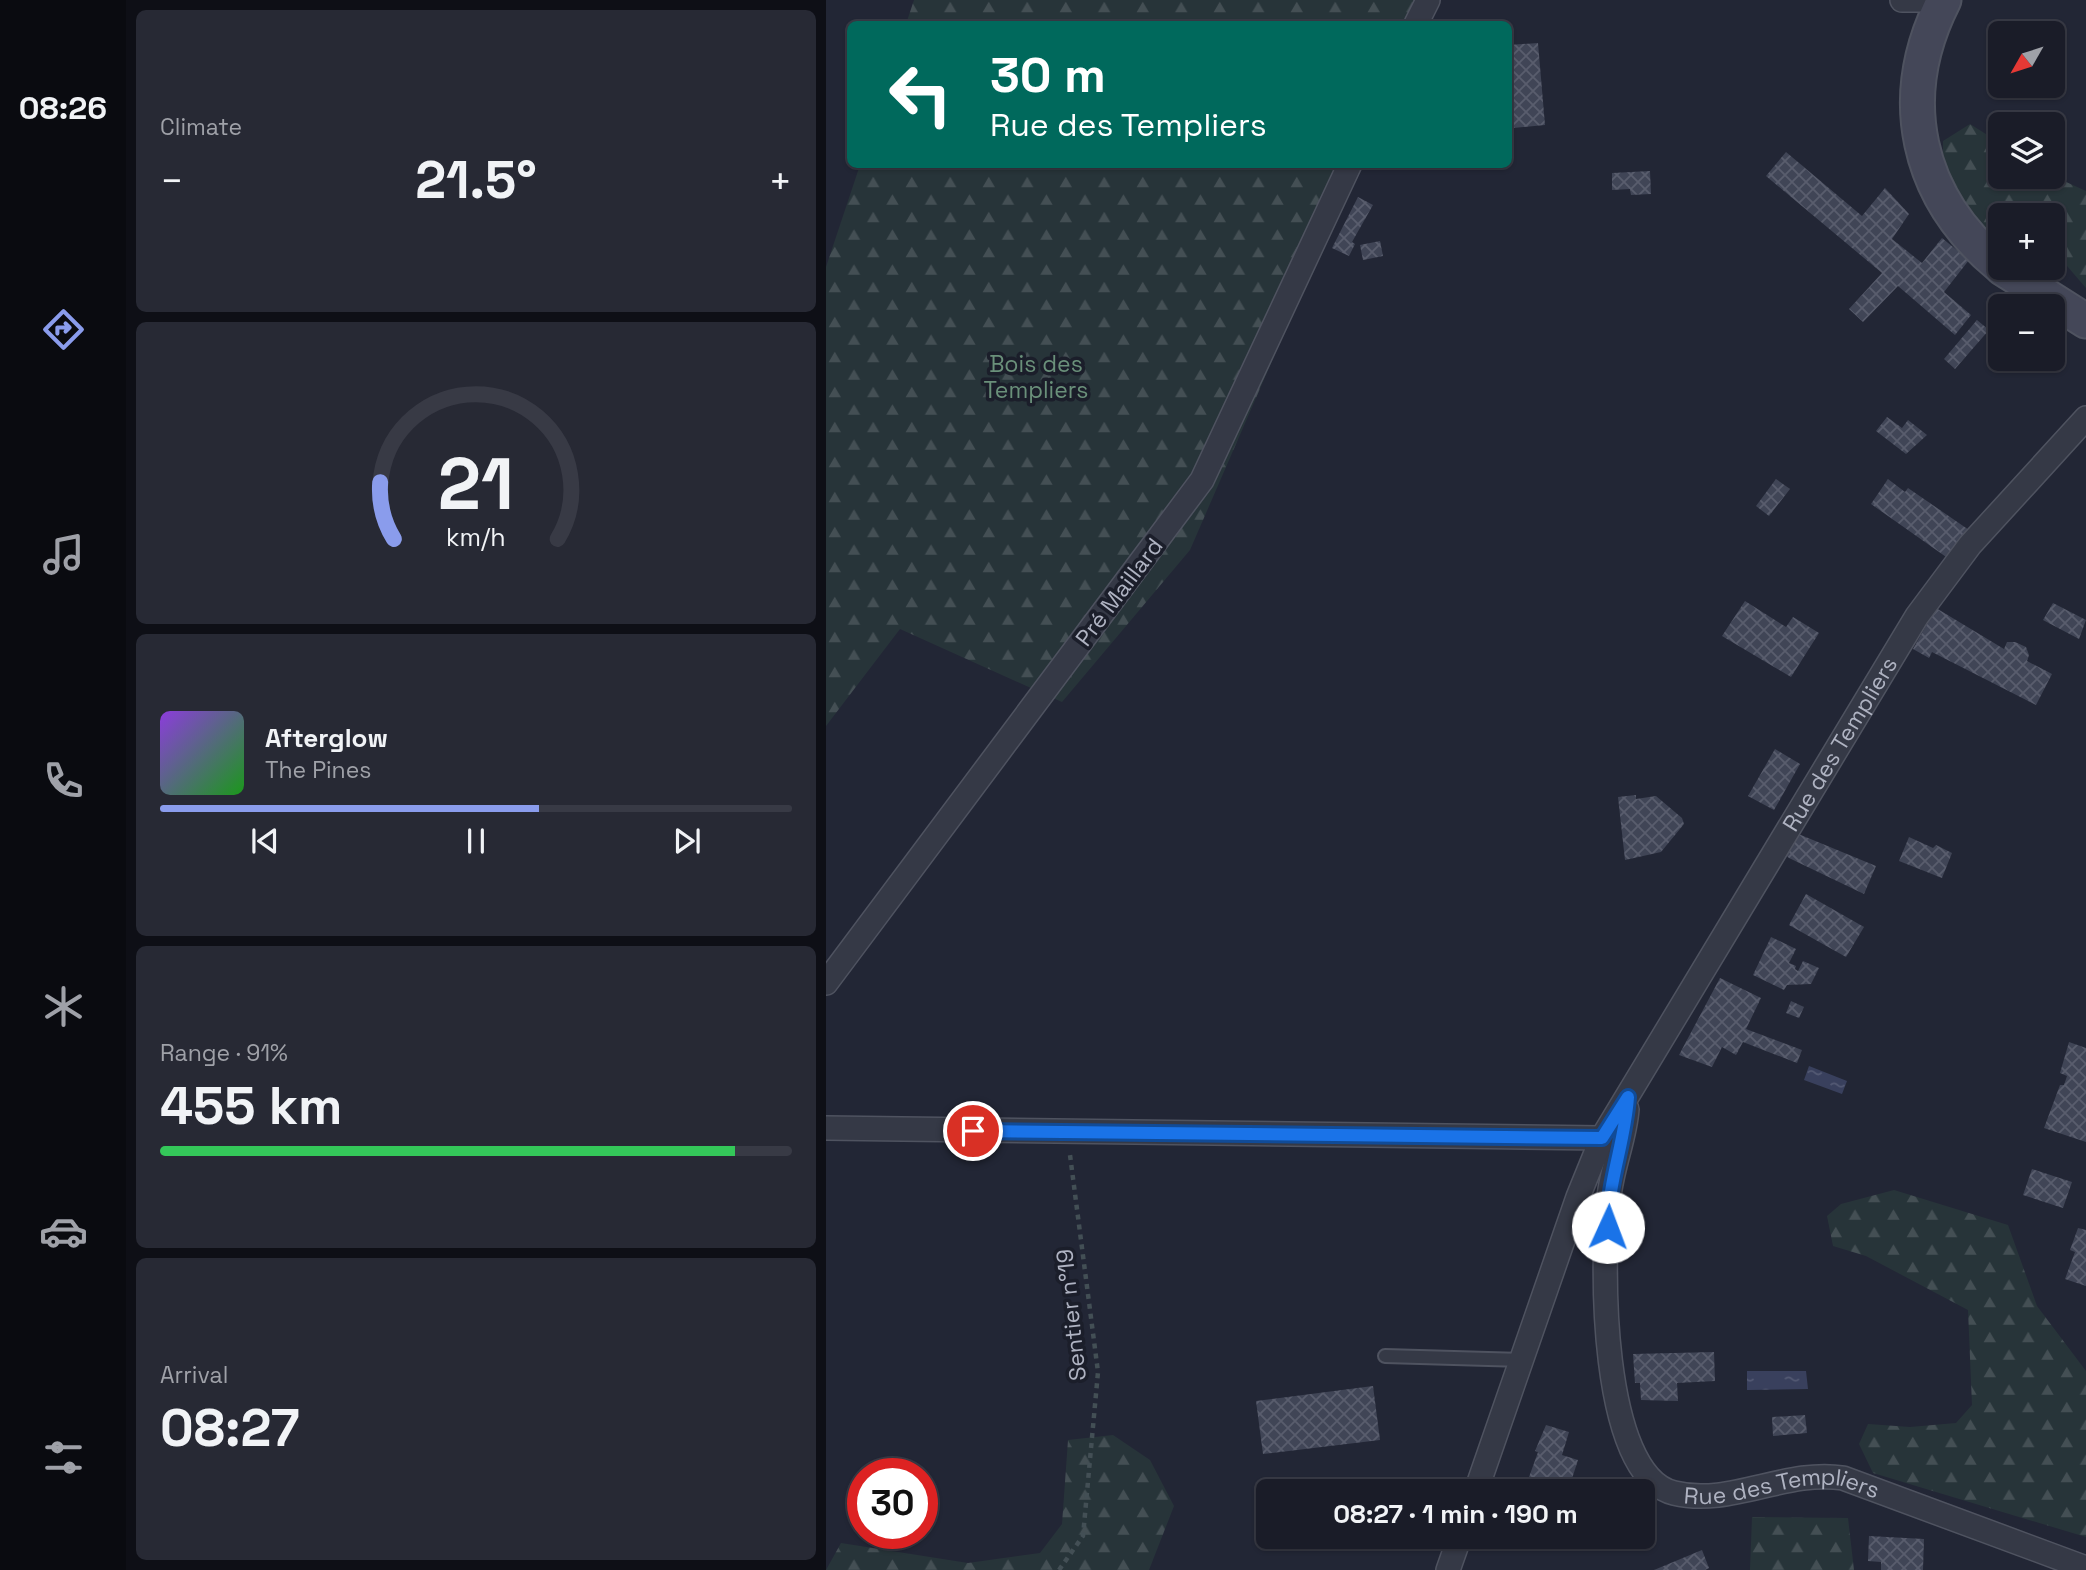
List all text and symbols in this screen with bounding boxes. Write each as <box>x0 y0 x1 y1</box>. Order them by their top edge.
north arrow <box>1988 21 2065 98</box>
map controls <box>1988 21 2065 371</box>
text: 30 m <box>990 44 1106 106</box>
icon: left <box>875 49 966 140</box>
text: 08:26 <box>19 88 107 128</box>
text: Rue des Templiers <box>990 105 1267 145</box>
text: Climate <box>160 112 242 142</box>
button: layers <box>1988 112 2065 189</box>
text: 21.5° <box>415 147 537 213</box>
text: − <box>160 157 184 205</box>
text: + <box>768 157 792 205</box>
button: + <box>1988 203 2065 280</box>
button: − <box>1988 294 2065 371</box>
icon: directions <box>39 305 88 354</box>
park label: Bois des Templiers <box>984 349 1088 405</box>
text: 21 <box>438 437 514 530</box>
text: km/h <box>446 521 506 553</box>
icon: music <box>39 530 88 579</box>
street label: Pré Maillard <box>1069 532 1169 652</box>
street label: Rue des Templiers <box>1775 651 1904 837</box>
text: Afterglow <box>265 721 388 755</box>
text: The Pines <box>265 755 371 785</box>
icon: phone <box>39 756 88 805</box>
icon: previous <box>246 822 284 860</box>
icon: pause <box>457 822 495 860</box>
icon: next <box>668 822 706 860</box>
icon: climate <box>39 982 88 1031</box>
text: Range · 91% <box>160 1038 288 1068</box>
text: 455 km <box>160 1073 342 1139</box>
pin <box>943 1101 1003 1161</box>
icon: arrive <box>954 1112 992 1150</box>
position arrow <box>1571 1190 1645 1264</box>
icon: car <box>39 1207 88 1256</box>
street label: Sentier n°19 <box>1049 1248 1093 1382</box>
text: Arrival <box>160 1360 228 1390</box>
text: 08:27 <box>160 1395 300 1461</box>
icon: filters <box>39 1433 88 1482</box>
speed limit sign: 30 <box>847 1458 938 1549</box>
street label: Rue des Templiers <box>1683 1461 1884 1511</box>
text: 08:27 · 1 min · 190 m <box>1333 1497 1578 1531</box>

